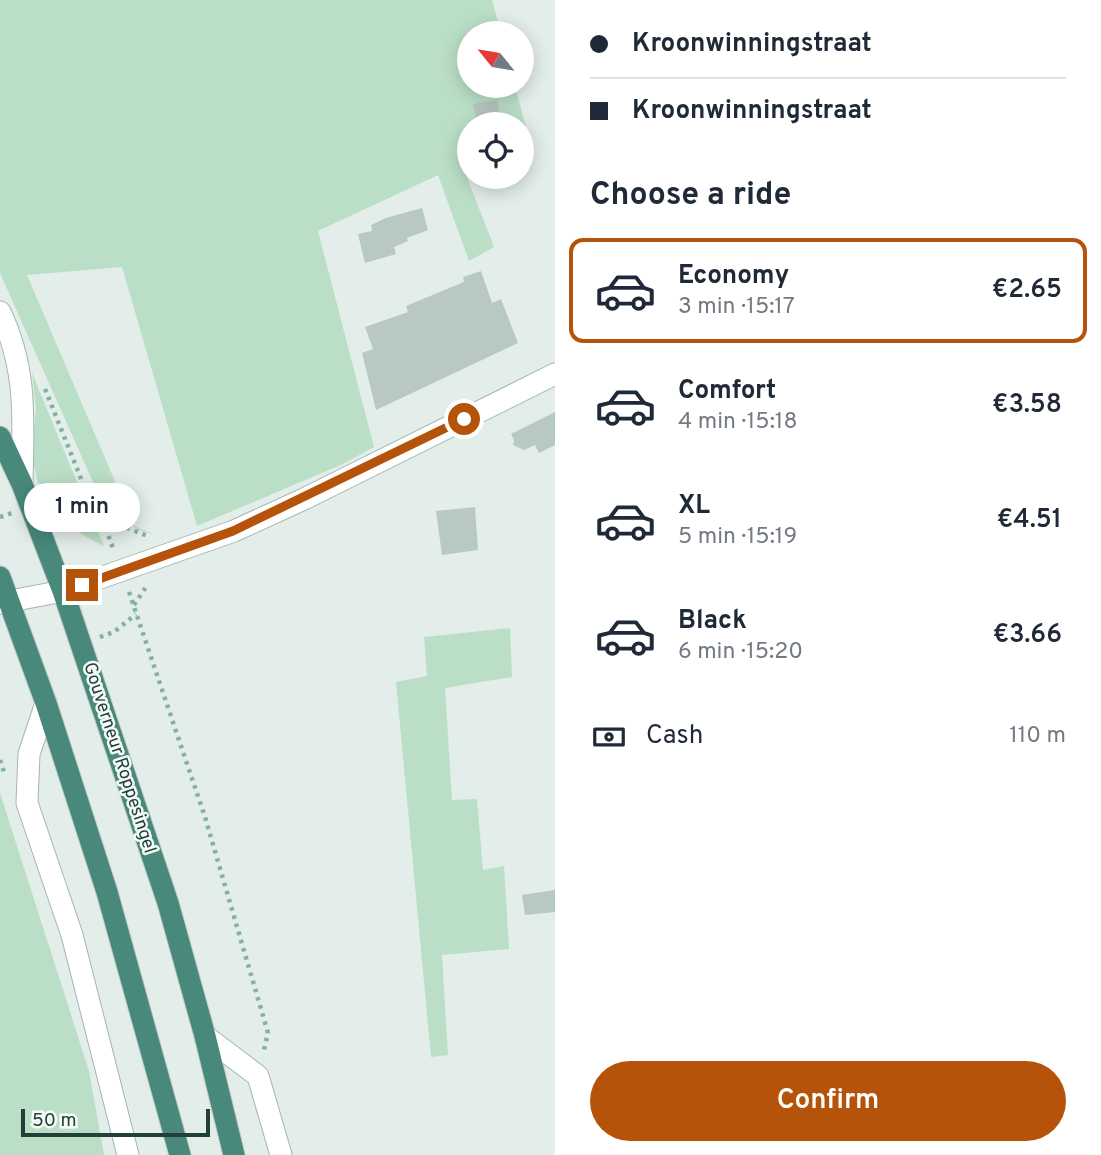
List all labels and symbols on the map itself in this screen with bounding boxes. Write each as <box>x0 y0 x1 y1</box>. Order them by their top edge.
north arrow <box>457 21 534 98</box>
route start <box>448 403 480 435</box>
callout: 1 min <box>24 484 140 532</box>
route end <box>66 569 98 601</box>
street label: Gouverneur Roppesingel <box>77 660 161 856</box>
scale bar <box>21 1106 210 1138</box>

